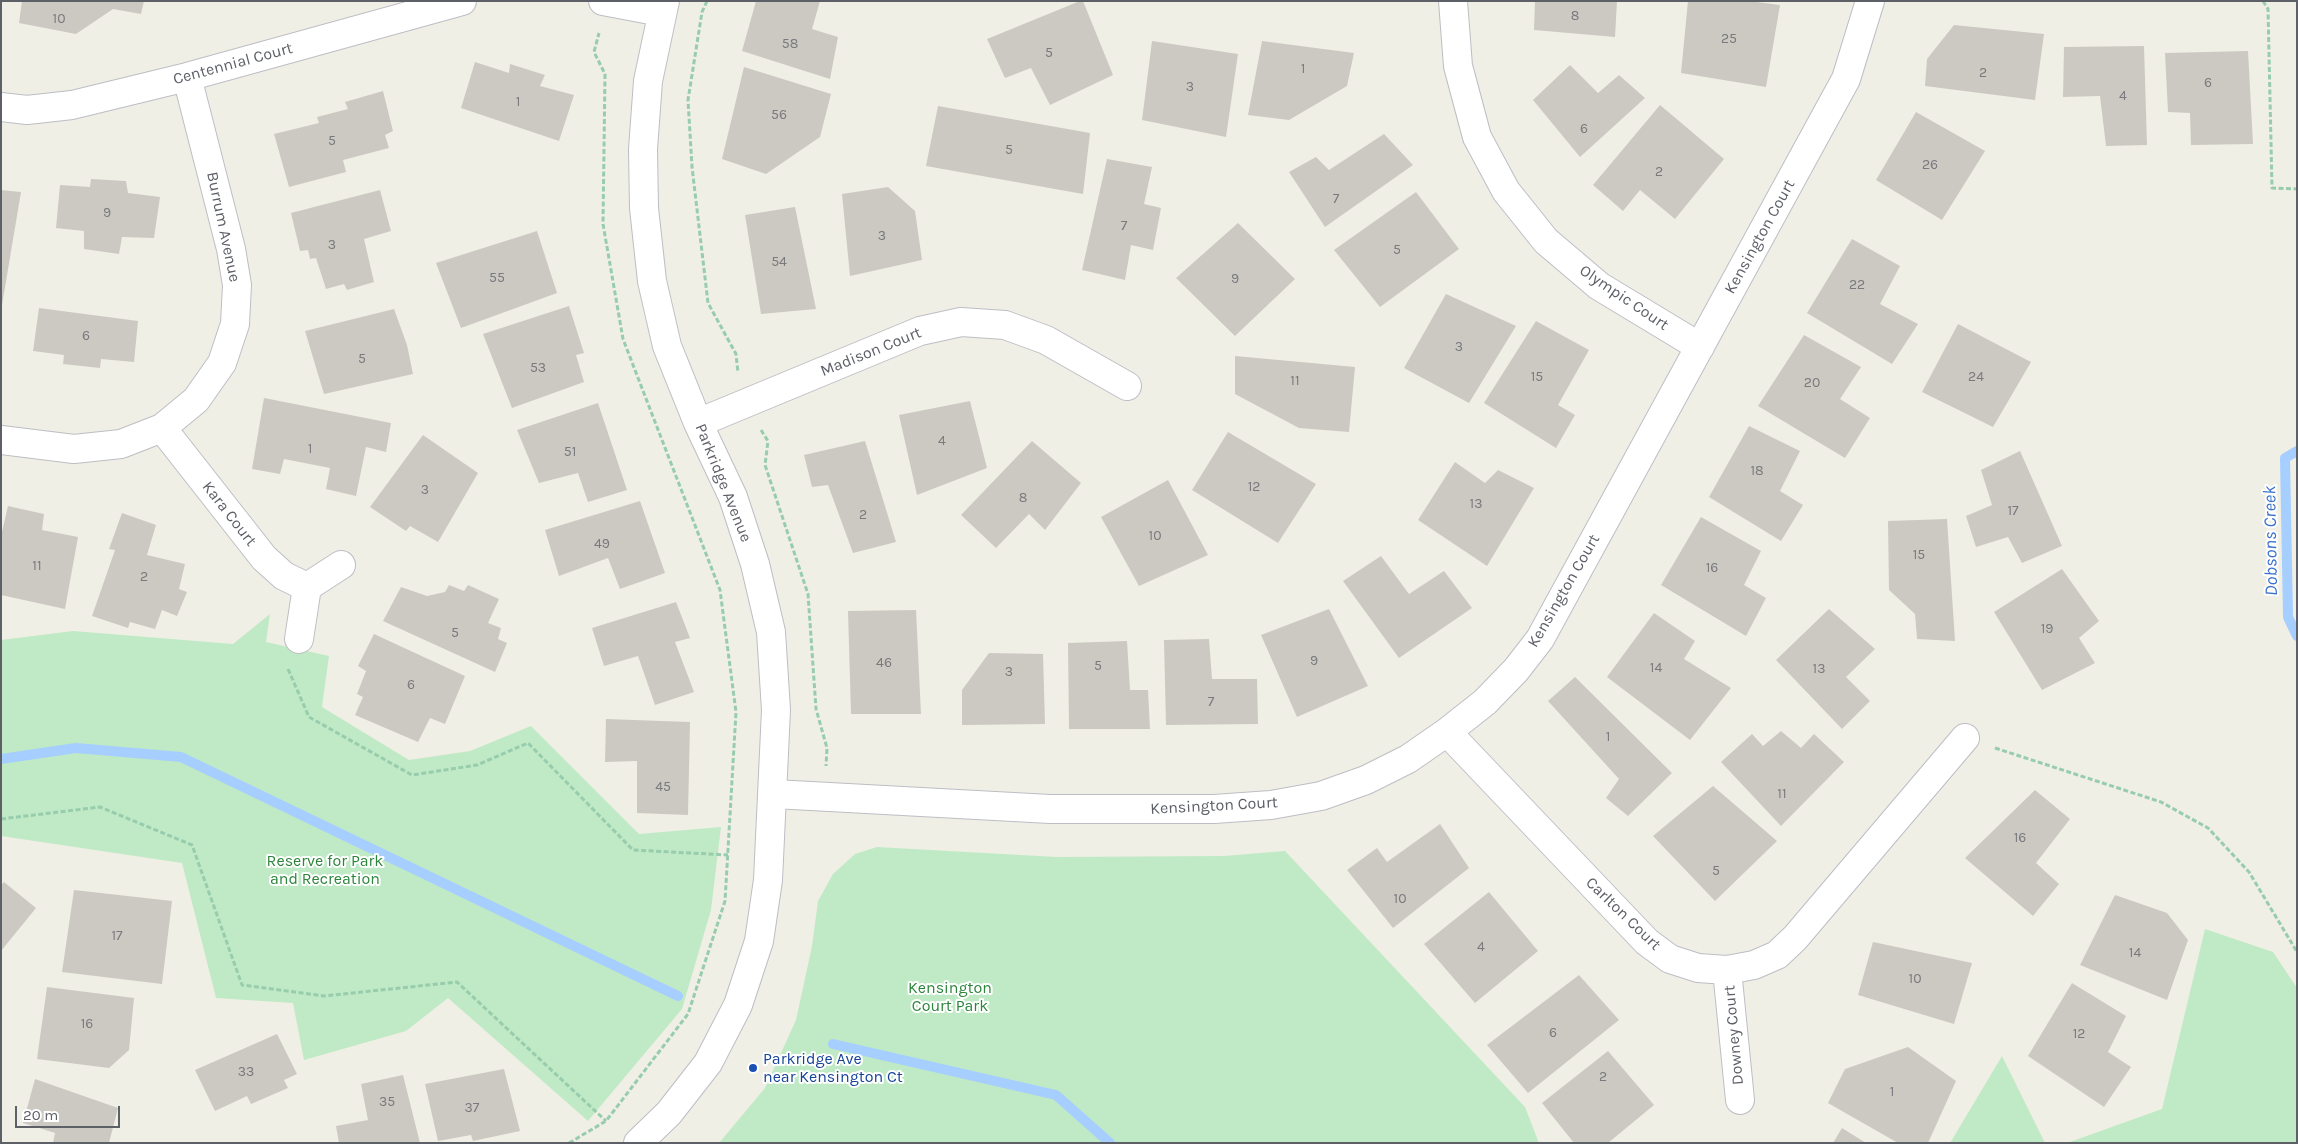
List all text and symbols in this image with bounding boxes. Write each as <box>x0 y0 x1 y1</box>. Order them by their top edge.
house number: 8 <box>1571 8 1579 24</box>
house number: 10 <box>53 11 65 27</box>
house number: 25 <box>1721 31 1737 47</box>
house number: 58 <box>782 36 798 52</box>
street label: Centennial Court <box>171 39 295 89</box>
house number: 5 <box>1045 45 1053 61</box>
house number: 1 <box>1301 61 1305 77</box>
house number: 2 <box>1979 65 1987 81</box>
house number: 6 <box>2204 75 2212 91</box>
house number: 3 <box>1186 79 1194 95</box>
house number: 4 <box>2119 88 2127 104</box>
house number: 1 <box>516 94 520 110</box>
house number: 56 <box>771 107 787 123</box>
house number: 6 <box>1580 121 1588 137</box>
house number: 5 <box>328 133 336 149</box>
house number: 5 <box>1005 142 1013 158</box>
house number: 26 <box>1922 157 1938 173</box>
house number: 2 <box>1655 164 1663 180</box>
street label: Burrum Avenue <box>202 170 244 284</box>
street label: Kensington Court <box>1721 176 1799 298</box>
house number: 7 <box>1333 191 1339 207</box>
house number: 9 <box>103 205 111 221</box>
house number: 7 <box>1121 218 1127 234</box>
house number: 3 <box>878 228 886 244</box>
house number: 3 <box>328 237 336 253</box>
house number: 5 <box>1393 242 1401 258</box>
house number: 54 <box>771 254 787 270</box>
street label: Olympic Court <box>1576 261 1672 335</box>
house number: 55 <box>489 270 505 286</box>
house number: 9 <box>1231 271 1239 287</box>
house number: 22 <box>1849 277 1865 293</box>
street label: Madison Court <box>818 323 924 381</box>
house number: 6 <box>82 328 90 344</box>
house number: 3 <box>1455 339 1463 355</box>
house number: 5 <box>358 351 366 367</box>
house number: 53 <box>530 360 546 376</box>
house number: 15 <box>1531 369 1543 385</box>
house number: 24 <box>1968 369 1984 385</box>
house number: 11 <box>1290 373 1300 389</box>
house number: 20 <box>1804 375 1820 391</box>
street label: Parkridge Avenue <box>690 421 756 545</box>
house number: 4 <box>938 433 946 449</box>
house number: 1 <box>308 441 312 457</box>
house number: 51 <box>564 444 576 460</box>
house number: 18 <box>1750 463 1764 479</box>
street label: Kara Court <box>198 478 260 550</box>
house number: 12 <box>1248 479 1260 495</box>
house number: 3 <box>421 482 429 498</box>
water label: Dobsons Creek <box>2259 486 2283 596</box>
house number: 8 <box>1019 490 1027 506</box>
house number: 13 <box>1470 496 1482 512</box>
house number: 17 <box>2007 503 2019 519</box>
house number: 2 <box>859 507 867 523</box>
house number: 10 <box>1149 528 1161 544</box>
street label: Kensington Court <box>1524 531 1604 651</box>
house number: 49 <box>594 536 610 552</box>
house number: 15 <box>1913 547 1925 563</box>
house number: 11 <box>32 558 42 574</box>
house number: 16 <box>1706 560 1718 576</box>
house number: 2 <box>140 569 148 585</box>
house number: 19 <box>2041 621 2053 637</box>
house number: 5 <box>451 625 459 641</box>
house number: 9 <box>1310 653 1318 669</box>
house number: 46 <box>876 655 892 671</box>
house number: 5 <box>1094 658 1102 674</box>
house number: 14 <box>1650 660 1662 676</box>
house number: 13 <box>1813 661 1825 677</box>
house number: 3 <box>1005 664 1013 680</box>
house number: 6 <box>407 677 415 693</box>
house number: 7 <box>1208 694 1214 710</box>
house number: 1 <box>1606 729 1610 745</box>
house number: 45 <box>655 779 671 795</box>
house number: 11 <box>1777 786 1787 802</box>
street label: Kensington Court <box>1150 793 1278 819</box>
house number: 16 <box>2014 830 2026 846</box>
park label: Reserve for Park and Recreation <box>267 851 383 889</box>
house number: 5 <box>1712 863 1720 879</box>
street label: Carlton Court <box>1581 873 1665 955</box>
house number: 10 <box>1394 891 1406 907</box>
house number: 17 <box>111 928 123 944</box>
house number: 4 <box>1477 939 1485 955</box>
house number: 14 <box>2129 945 2141 961</box>
house number: 10 <box>1909 971 1921 987</box>
park label: Kensington Court Park <box>908 978 992 1016</box>
street label: Downey Court <box>1720 984 1748 1086</box>
house number: 16 <box>81 1016 93 1032</box>
house number: 6 <box>1549 1025 1557 1041</box>
house number: 12 <box>2073 1026 2085 1042</box>
place label: Parkridge Ave near Kensington Ct <box>763 1049 903 1087</box>
marker: Parkridge Ave near Kensington Ct <box>747 1062 759 1074</box>
house number: 33 <box>238 1064 254 1080</box>
house number: 2 <box>1599 1069 1607 1085</box>
house number: 1 <box>1890 1084 1894 1100</box>
house number: 35 <box>379 1094 395 1110</box>
scale bar <box>18 1096 122 1128</box>
house number: 37 <box>465 1100 479 1116</box>
text: 20 m <box>23 1106 58 1124</box>

